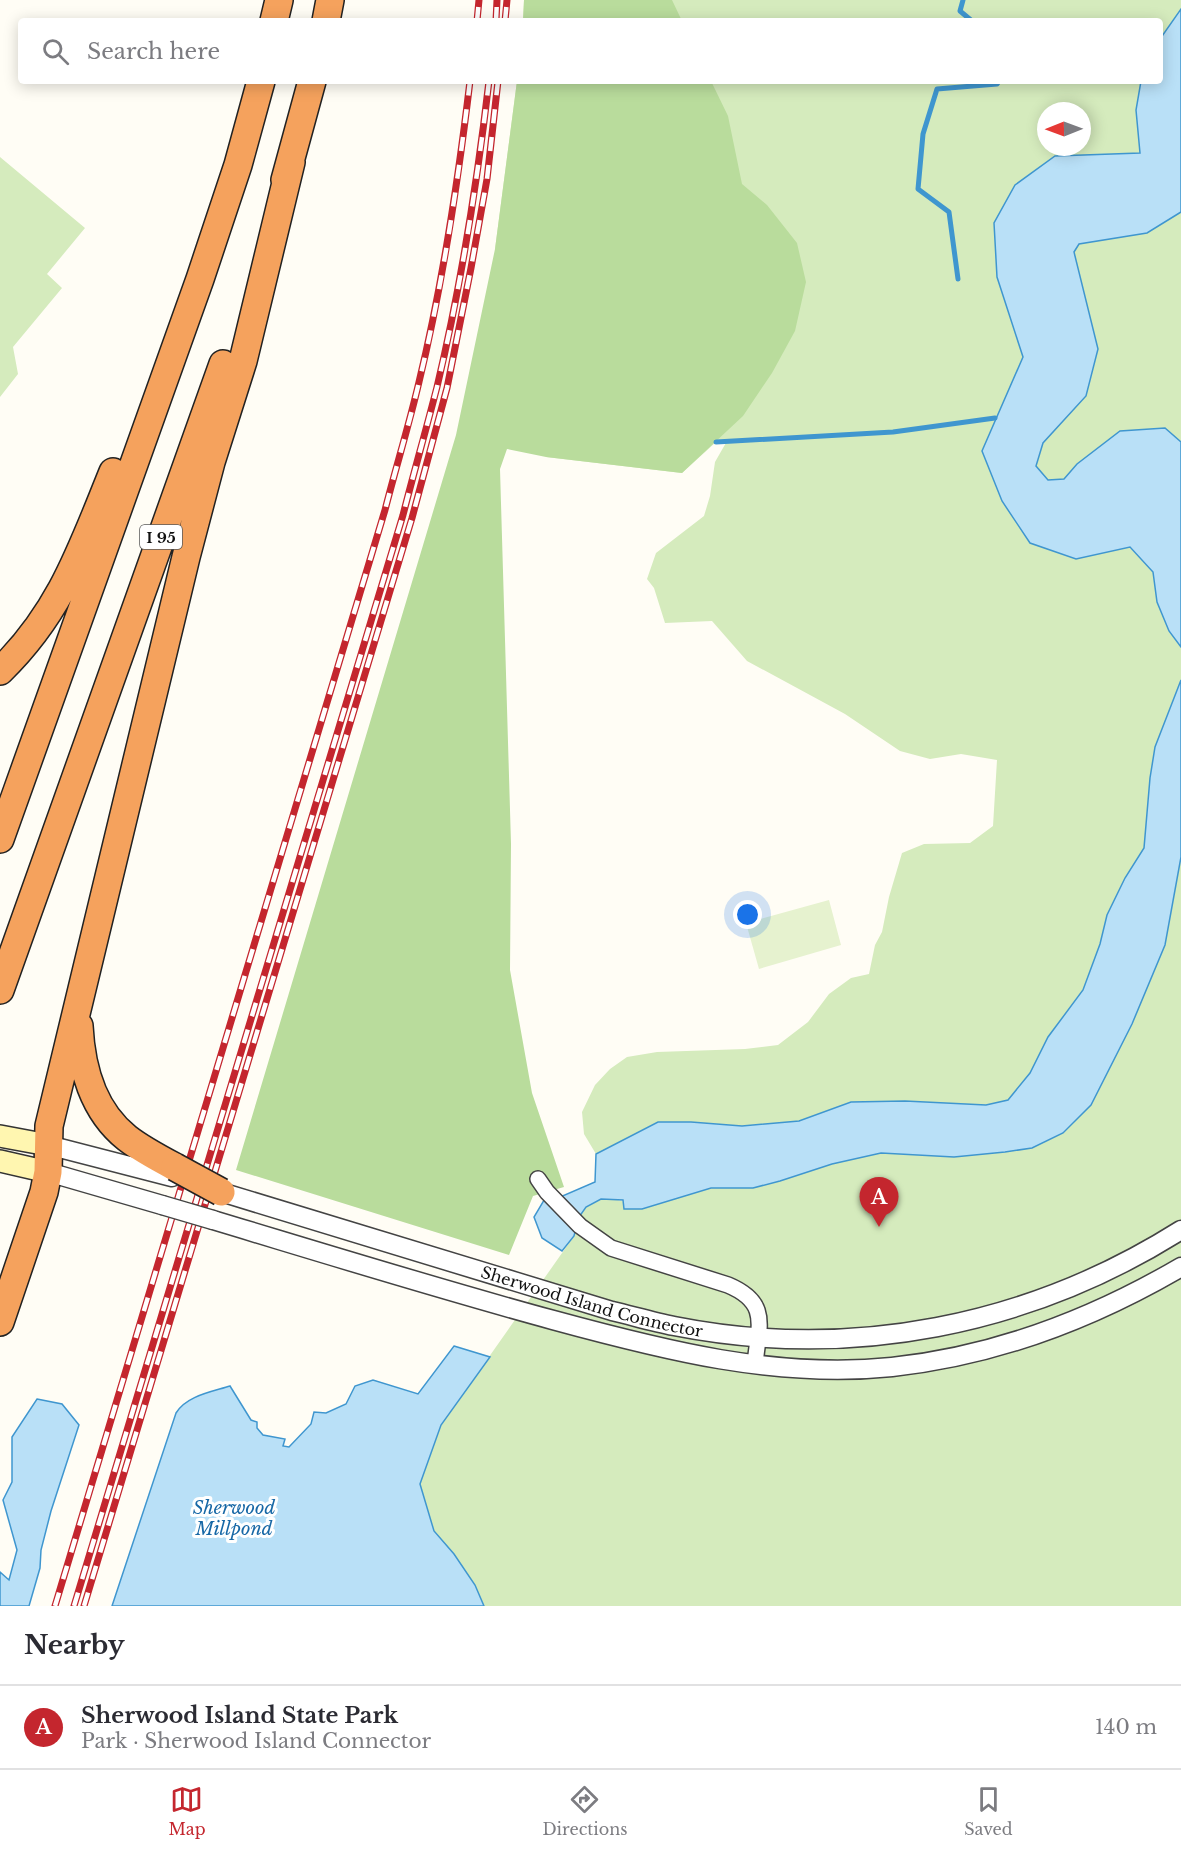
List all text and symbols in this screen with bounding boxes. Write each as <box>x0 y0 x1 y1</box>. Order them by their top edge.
search box <box>18 18 1163 84</box>
icon: search <box>39 35 72 68</box>
text: Search here <box>87 38 220 65</box>
north arrow <box>1037 102 1091 156</box>
road number: I 95 <box>140 525 182 549</box>
your location <box>733 900 762 929</box>
pin: A <box>860 1178 898 1227</box>
street label: Sherwood Island Connector <box>479 1262 705 1341</box>
water label: Sherwood Millpond <box>193 1497 275 1540</box>
text: Nearby <box>24 1629 125 1661</box>
text: Sherwood Island State Park <box>81 1702 398 1729</box>
text: A <box>35 1715 52 1739</box>
text: 140 m <box>1095 1715 1157 1739</box>
text: Park · Sherwood Island Connector <box>81 1729 431 1753</box>
tab: Map <box>168 1783 206 1839</box>
tab: Directions <box>542 1783 627 1839</box>
tab: Saved <box>964 1783 1013 1839</box>

